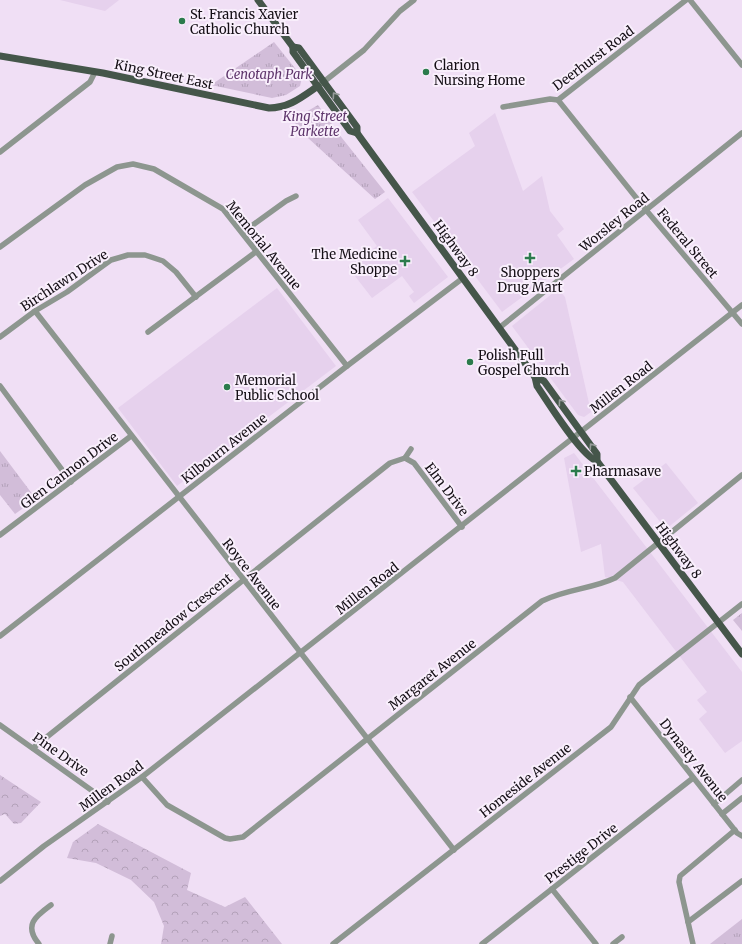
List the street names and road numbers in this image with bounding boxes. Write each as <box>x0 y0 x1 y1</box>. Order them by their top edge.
street label: Deerhurst Road <box>549 22 637 95</box>
street label: King Street East <box>113 56 215 93</box>
street label: Worsley Road <box>575 189 653 256</box>
street label: Memorial Avenue <box>222 197 305 293</box>
street label: Federal Street <box>653 205 722 282</box>
street label: Highway 8 <box>429 216 482 280</box>
street label: Birchlawn Drive <box>17 246 111 315</box>
street label: Millen Road <box>586 357 656 417</box>
street label: Kilbourn Avenue <box>178 409 271 487</box>
street label: Glen Cannon Drive <box>17 428 122 513</box>
street label: Elm Drive <box>421 459 472 519</box>
street label: Highway 8 <box>652 519 706 582</box>
street label: Royce Avenue <box>218 535 285 614</box>
street label: Millen Road <box>332 558 402 618</box>
street label: Southmeadow Crescent <box>111 569 236 675</box>
street label: Margaret Avenue <box>385 635 480 714</box>
street label: Dynasty Avenue <box>656 715 732 806</box>
street label: Pine Drive <box>29 729 92 780</box>
street label: Homeside Avenue <box>476 739 575 821</box>
street label: Millen Road <box>76 757 147 815</box>
street label: Prestige Drive <box>542 820 621 887</box>

